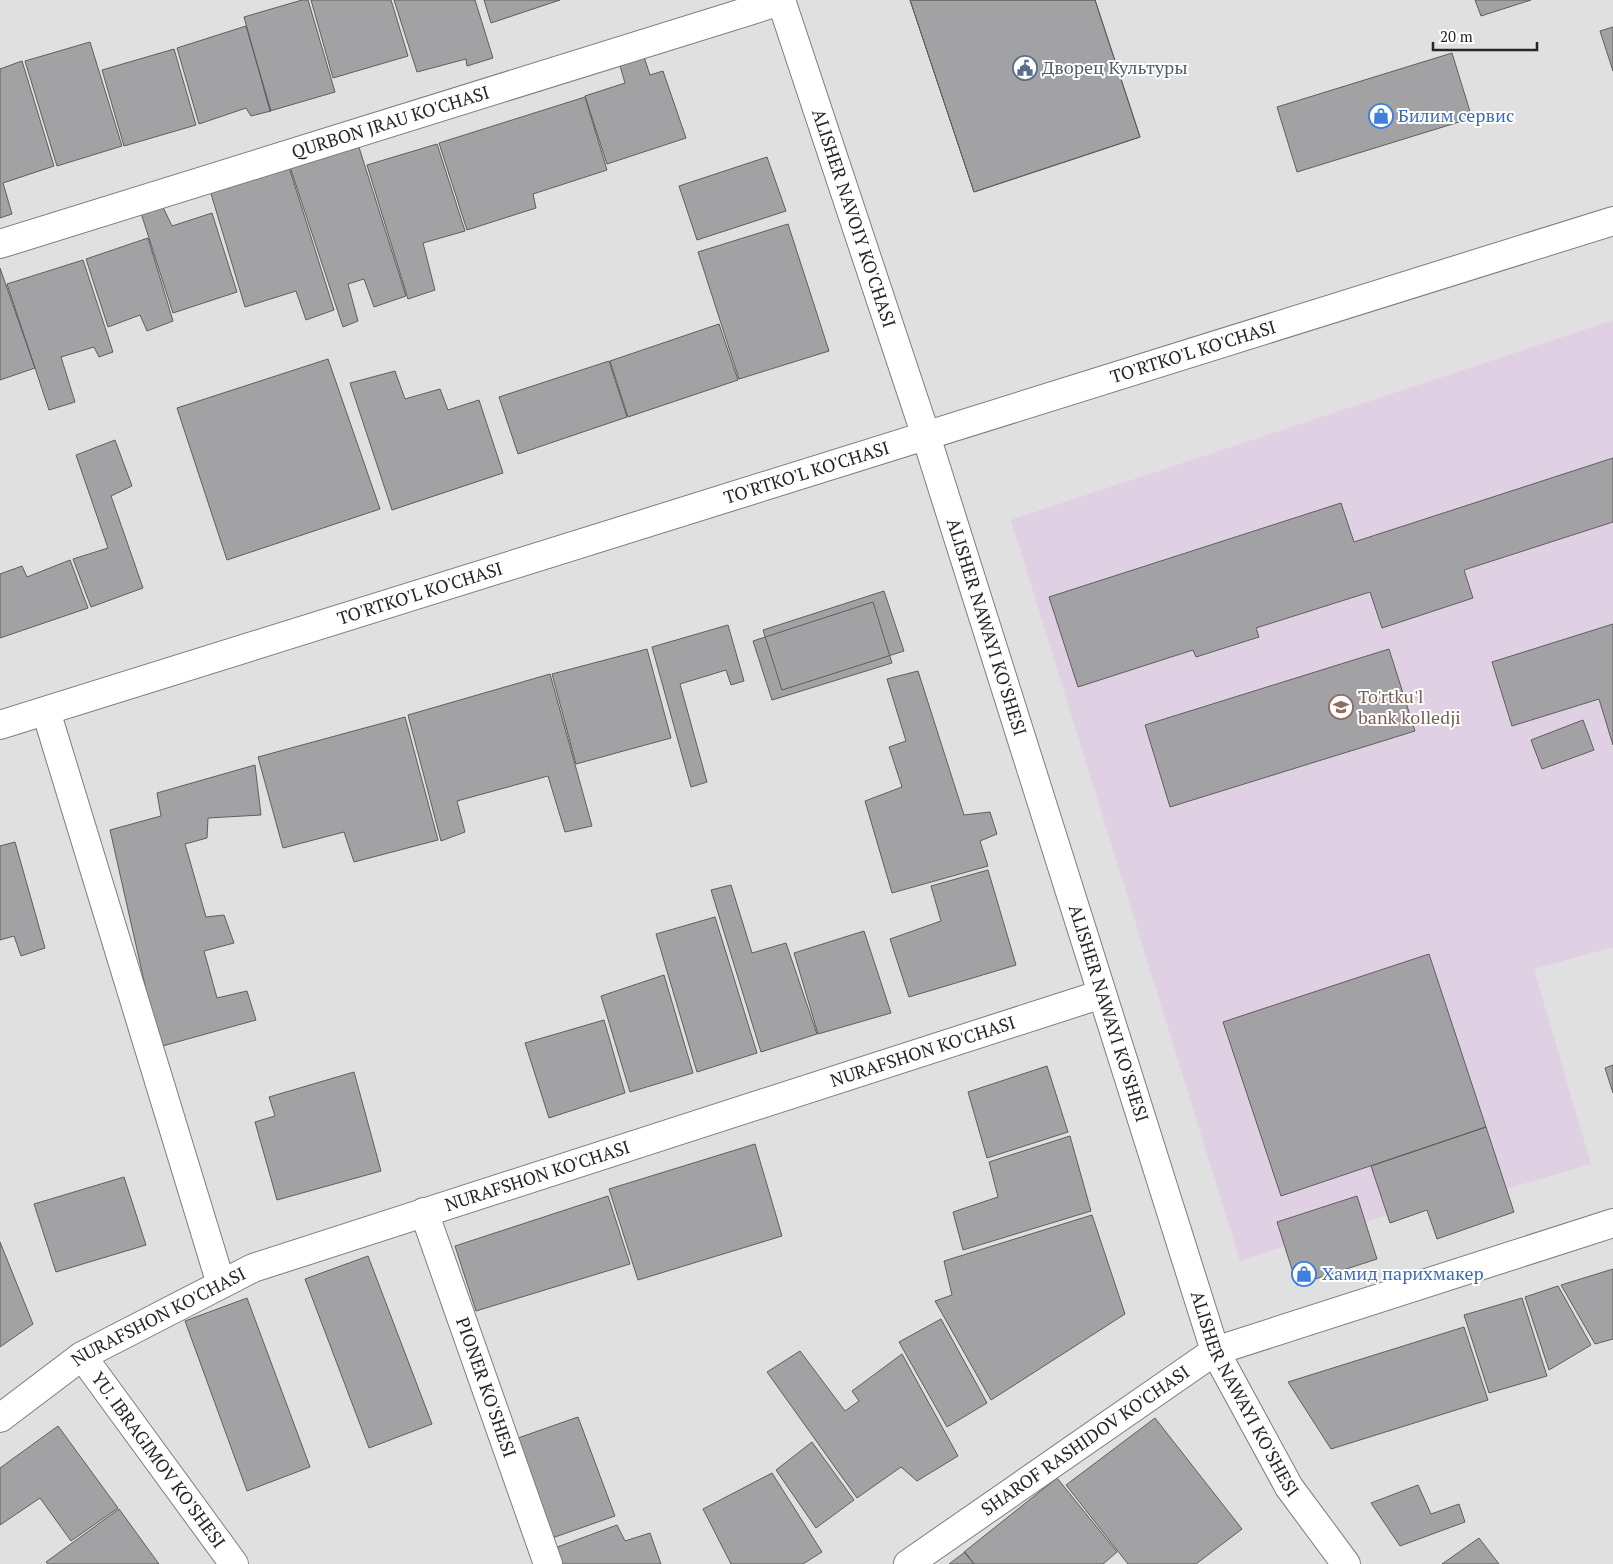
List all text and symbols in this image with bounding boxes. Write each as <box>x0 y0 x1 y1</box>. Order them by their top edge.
scale bar <box>1433 20 1537 52</box>
text: 20 m <box>1440 26 1473 46</box>
public building icon: Дворец Культуры <box>1012 55 1038 81</box>
place label: Дворец Культуры <box>1042 55 1188 79</box>
street label: QURBON JRAU KO'CHASI <box>288 80 492 164</box>
shop icon: Билим сервис <box>1368 103 1394 129</box>
place label: Билим сервис <box>1398 103 1514 127</box>
street label: ALISHER NAVOIY KO'CHASI <box>807 105 902 330</box>
street label: TO'RTKO'L KO'CHASI <box>1107 314 1279 388</box>
street label: TO'RTKO'L KO'CHASI <box>721 435 892 509</box>
street label: ALISHER NAWAYI KO'SHESI <box>942 515 1033 739</box>
street label: TO'RTKO'L KO'CHASI <box>334 556 505 630</box>
place label: To'rtku'l bank kolledji <box>1358 684 1461 729</box>
school or university icon: To'rtku'l bank kolledji <box>1328 694 1354 720</box>
street label: ALISHER NAWAYI KO'SHESI <box>1064 901 1155 1125</box>
street label: NURAFSHON KO'CHASI <box>827 1010 1018 1092</box>
street label: NURAFSHON KO'CHASI <box>442 1134 633 1216</box>
street label: NURAFSHON KO'CHASI <box>66 1261 249 1371</box>
shop icon: Хамид парихмакер <box>1291 1261 1317 1287</box>
place label: Хамид парихмакер <box>1322 1261 1484 1285</box>
street label: ALISHER NAWAYI KO'SHESI <box>1186 1288 1305 1501</box>
street label: PIONER KO'SHESI <box>451 1314 523 1460</box>
street label: SHAROF RASHIDOV KO'CHASI <box>976 1359 1194 1521</box>
street label: YU. IBRAGIMOV KO'SHESI <box>86 1367 231 1553</box>

